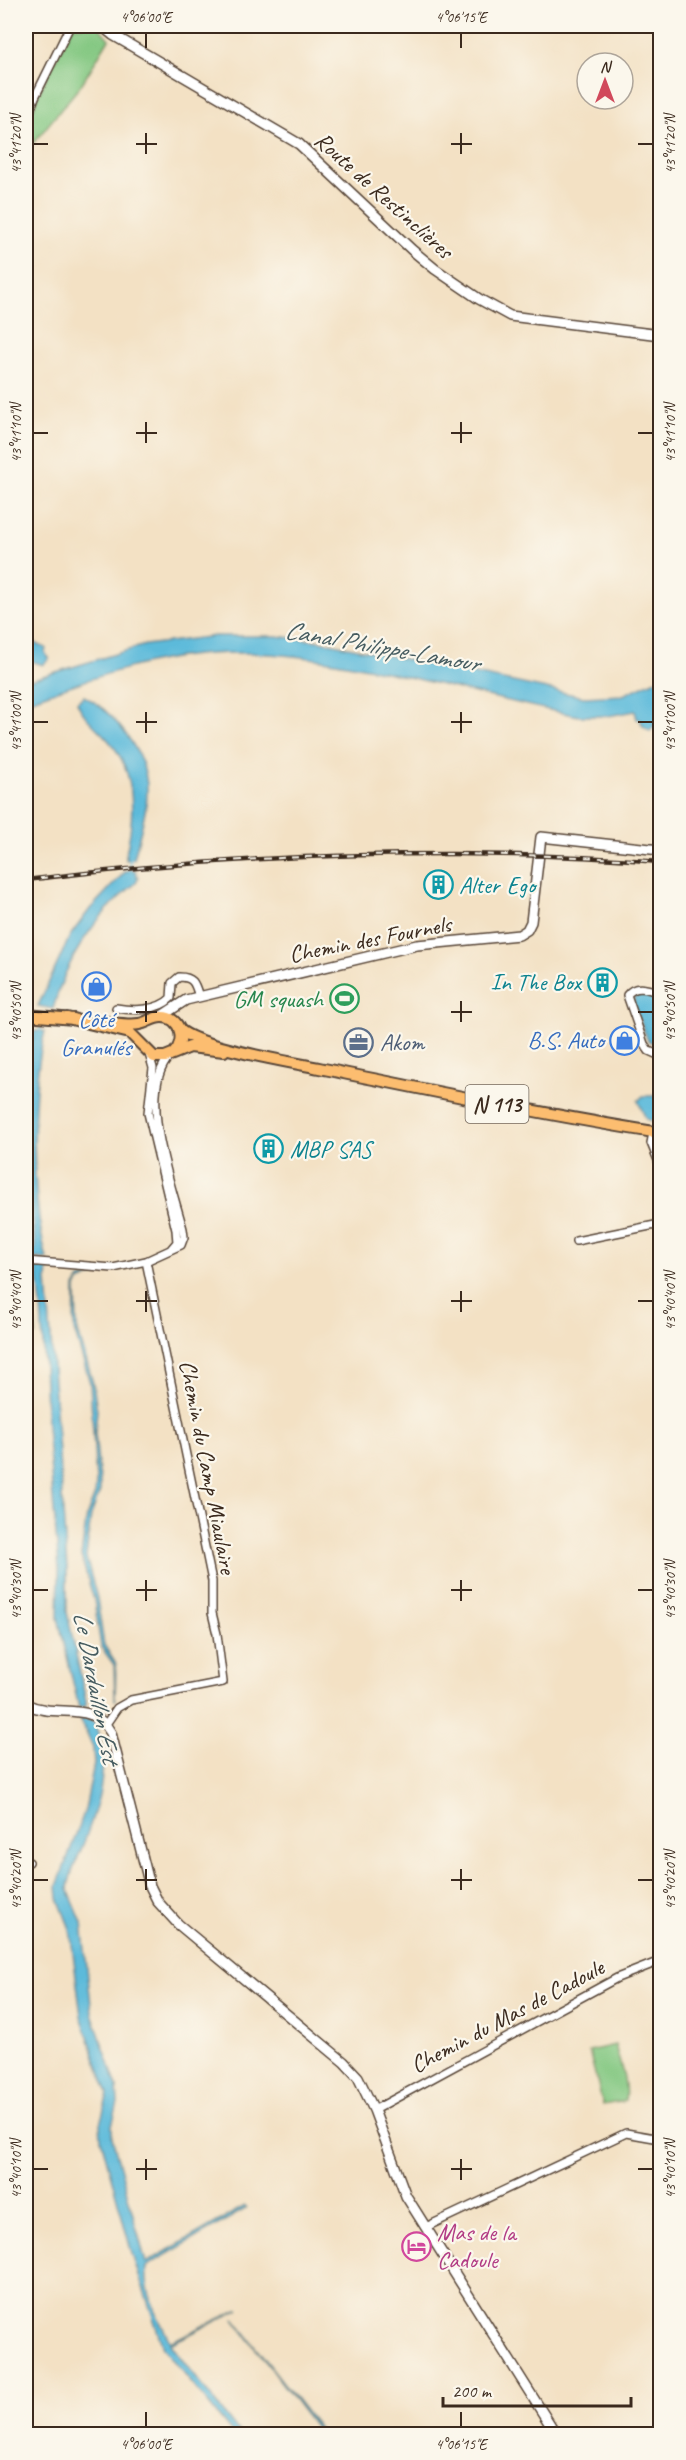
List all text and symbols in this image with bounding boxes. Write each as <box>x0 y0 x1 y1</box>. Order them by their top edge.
text: 4°06'00"E <box>120 8 174 27</box>
text: 4°06'15"E <box>435 8 489 27</box>
north arrow <box>575 51 635 111</box>
text: N <box>600 57 613 77</box>
text: 43°41'20"N <box>7 111 26 174</box>
text: 43°41'20"N <box>661 111 680 174</box>
street label: Route de Restinclières <box>308 125 461 266</box>
text: 43°41'10"N <box>7 400 26 463</box>
text: 43°41'10"N <box>661 400 680 463</box>
water label: Canal Philippe-Lamour <box>282 613 485 680</box>
text: 43°41'00"N <box>7 689 26 752</box>
text: 43°41'00"N <box>661 689 680 752</box>
building icon: Alter Ego <box>422 869 454 901</box>
place label: Alter Ego <box>459 870 538 900</box>
street label: Chemin des Fournels <box>286 908 455 969</box>
building icon: In The Box <box>586 966 618 998</box>
place label: In The Box <box>491 967 583 997</box>
shop icon: Côté Granulés <box>80 970 112 1002</box>
text: 43°40'50"N <box>7 979 26 1042</box>
text: 43°40'50"N <box>661 979 680 1042</box>
sports icon: GM squash <box>328 983 360 1015</box>
place label: GM squash <box>233 984 325 1014</box>
place label: Côté Granulés <box>61 1004 134 1062</box>
shop icon: B.S. Auto <box>609 1024 641 1056</box>
place label: B.S. Auto <box>527 1025 607 1055</box>
office icon: Akom <box>343 1026 375 1058</box>
place label: Akom <box>380 1027 426 1057</box>
road number: N 113 <box>466 1085 528 1123</box>
building icon: MBP SAS <box>253 1133 285 1165</box>
place label: MBP SAS <box>290 1134 375 1164</box>
text: 43°40'40"N <box>7 1268 26 1331</box>
text: 43°40'40"N <box>661 1268 680 1331</box>
street label: Chemin du Camp Miaulaire <box>173 1358 244 1578</box>
text: 43°40'30"N <box>7 1557 26 1620</box>
text: 43°40'30"N <box>661 1557 680 1620</box>
water label: Le Dardaillon Est <box>66 1609 128 1771</box>
text: 43°40'20"N <box>7 1847 26 1910</box>
text: 43°40'20"N <box>661 1847 680 1910</box>
street label: Chemin du Mas de Cadoule <box>405 1951 611 2080</box>
text: 43°40'10"N <box>7 2136 26 2199</box>
text: 43°40'10"N <box>661 2136 680 2199</box>
place label: Mas de la Cadoule <box>437 2217 518 2275</box>
hotel icon: Mas de la Cadoule <box>400 2230 432 2262</box>
scale bar <box>443 2370 630 2408</box>
text: 200 m <box>452 2380 493 2402</box>
text: 4°06'00"E <box>120 2435 174 2454</box>
text: 4°06'15"E <box>435 2435 489 2454</box>

